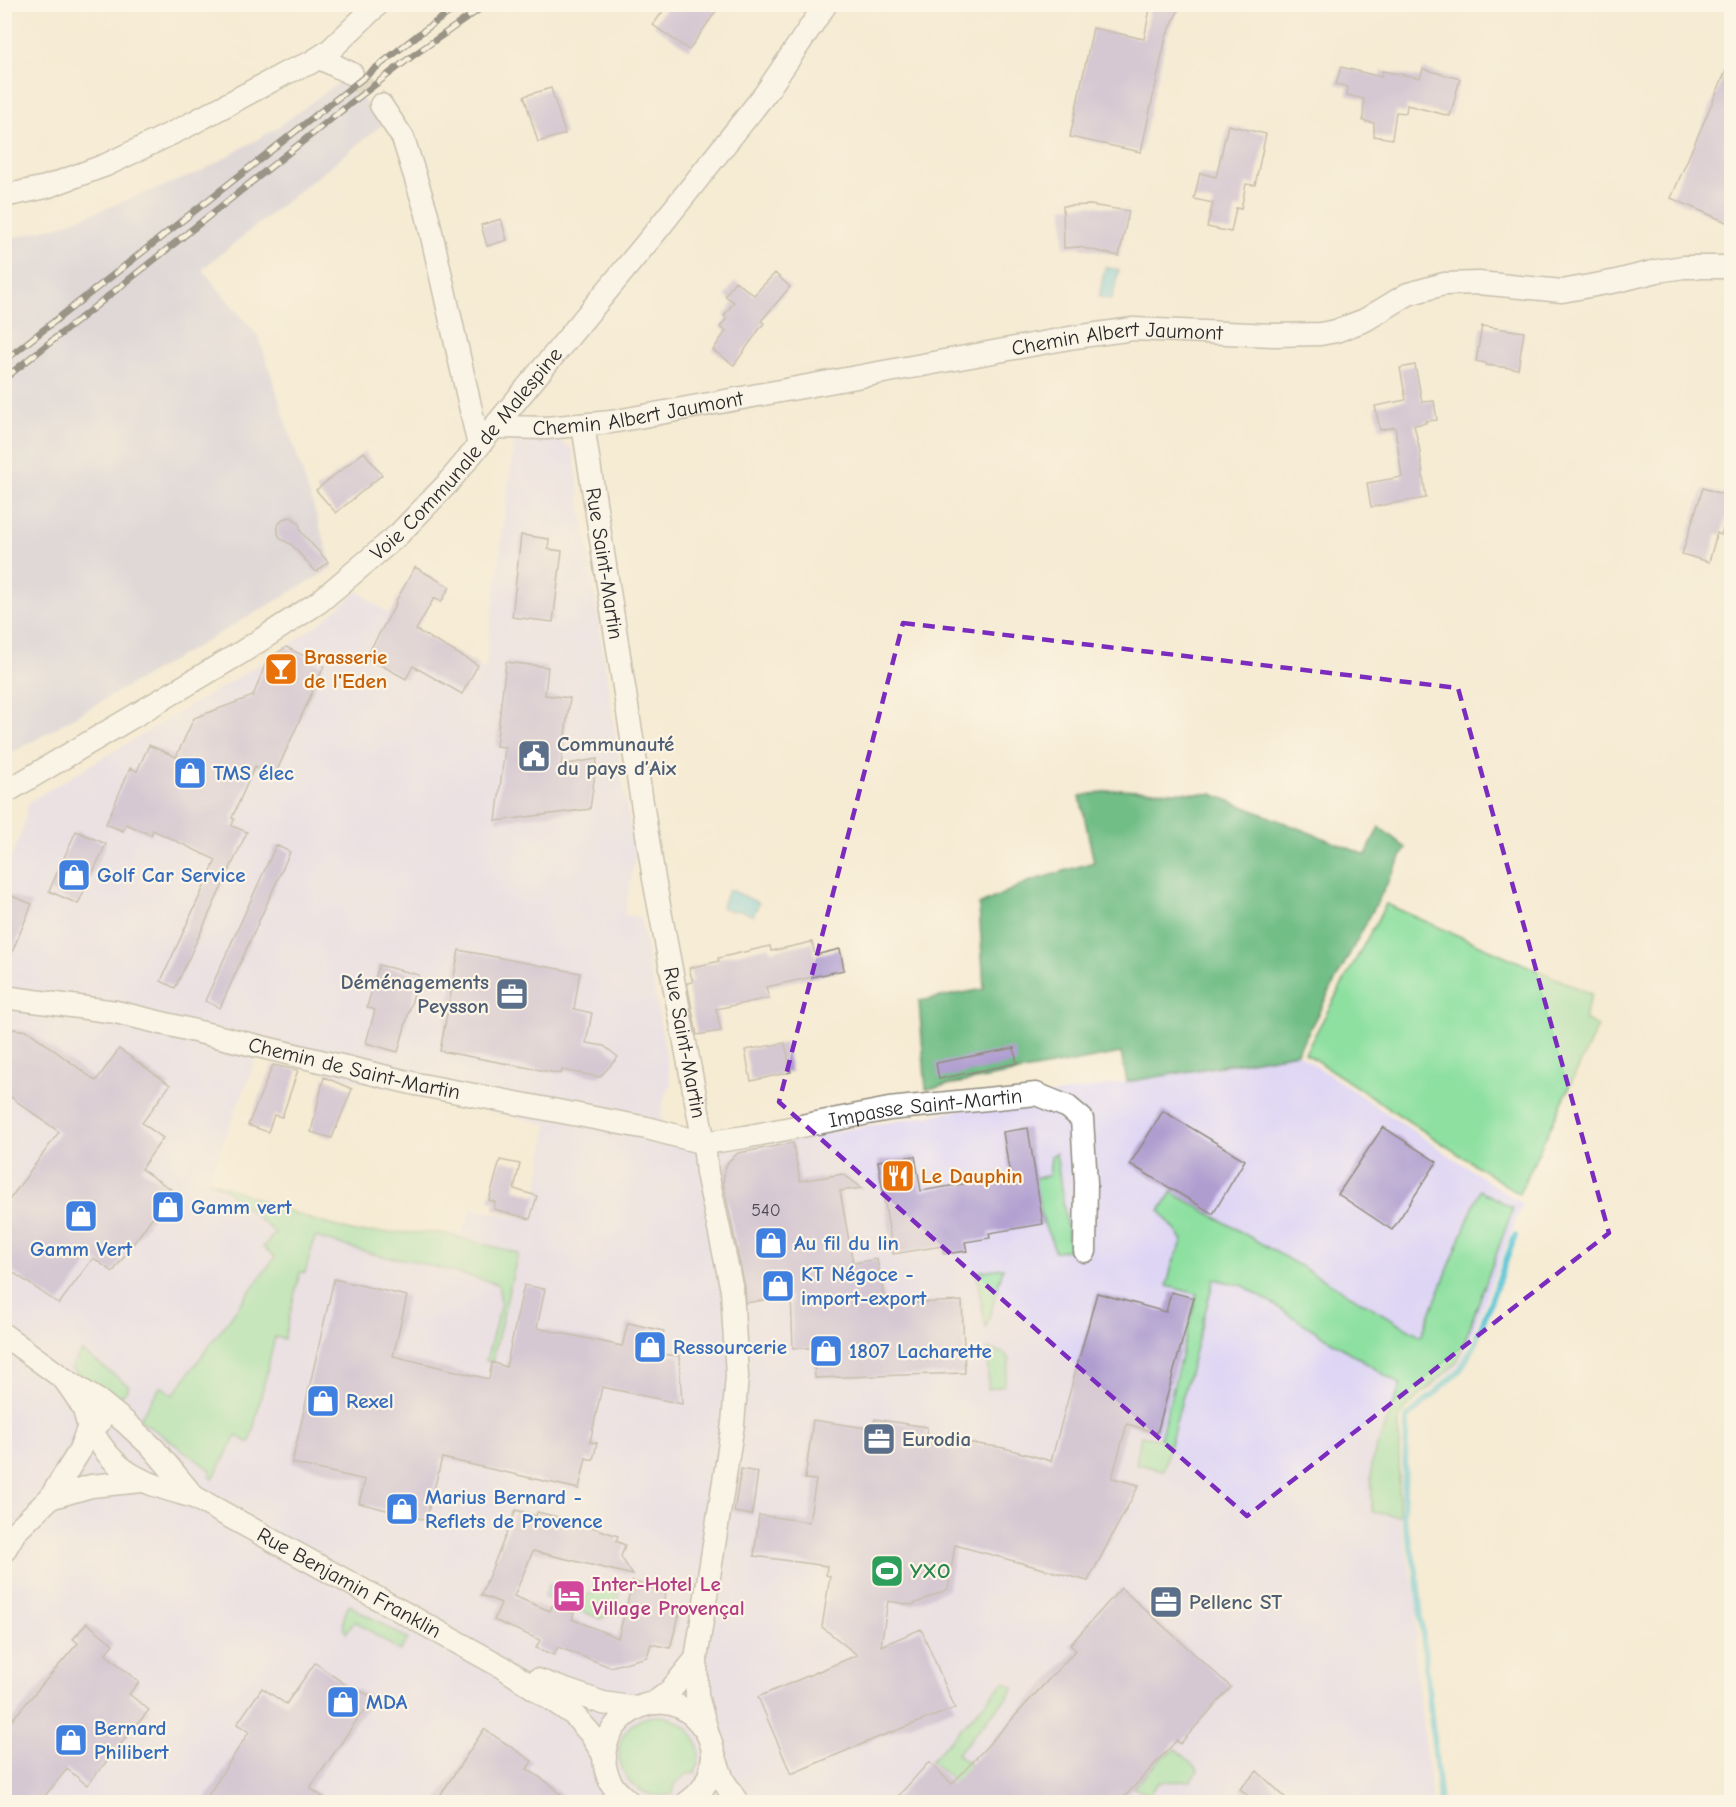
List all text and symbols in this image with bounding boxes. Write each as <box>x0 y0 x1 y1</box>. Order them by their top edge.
street label: Chemin Albert Jaumont <box>1009 317 1224 360</box>
street label: Voie Communale de Malespine <box>365 343 567 565</box>
street label: Chemin Albert Jaumont <box>532 386 746 440</box>
street label: Rue Saint-Martin <box>581 486 628 641</box>
place label: Brasserie de l'Eden <box>304 645 387 693</box>
bar icon: Brasserie de l'Eden <box>263 651 299 687</box>
place label: Communauté du pays d’Aix <box>557 732 677 780</box>
public building icon: Communauté du pays d’Aix <box>516 738 552 774</box>
shop icon: TMS élec <box>172 755 208 791</box>
place label: TMS élec <box>213 761 294 785</box>
shop icon: Golf Car Service <box>56 857 92 893</box>
place label: Golf Car Service <box>97 863 246 887</box>
street label: Rue Saint-Martin <box>659 965 711 1120</box>
place label: Déménagements Peysson <box>340 970 489 1018</box>
office icon: Déménagements Peysson <box>494 976 530 1012</box>
street label: Chemin de Saint-Martin <box>246 1032 462 1104</box>
street label: Impasse Saint-Martin <box>827 1083 1023 1132</box>
restaurant icon: Le Dauphin <box>880 1158 916 1194</box>
place label: Le Dauphin <box>921 1164 1023 1188</box>
shop icon: Gamm vert <box>150 1189 186 1225</box>
place label: Gamm vert <box>191 1195 293 1219</box>
shop icon: Gamm Vert <box>63 1198 99 1234</box>
house number: 540 <box>751 1200 781 1221</box>
shop icon: Au fil du lin <box>753 1225 789 1261</box>
place label: Au fil du lin <box>794 1231 899 1255</box>
place label: Gamm Vert <box>30 1237 133 1261</box>
place label: KT Négoce - import-export <box>801 1262 927 1310</box>
shop icon: KT Négoce - import-export <box>760 1268 796 1304</box>
shop icon: Ressourcerie <box>632 1329 668 1365</box>
shop icon: 1807 Lacharette <box>808 1333 844 1369</box>
place label: Ressourcerie <box>673 1335 787 1359</box>
place label: 1807 Lacharette <box>849 1339 992 1363</box>
shop icon: Rexel <box>305 1383 341 1419</box>
place label: Rexel <box>346 1389 394 1413</box>
office icon: Eurodia <box>861 1421 897 1457</box>
place label: Eurodia <box>902 1427 971 1451</box>
place label: Marius Bernard - Reflets de Provence <box>425 1485 603 1533</box>
shop icon: Marius Bernard - Reflets de Provence <box>384 1491 420 1527</box>
street label: Rue Benjamin Franklin <box>253 1522 445 1643</box>
sports icon: YXO <box>869 1553 905 1589</box>
place label: YXO <box>910 1559 950 1583</box>
place label: Inter-Hotel Le Village Provençal <box>592 1572 745 1620</box>
hotel icon: Inter-Hotel Le Village Provençal <box>551 1578 587 1614</box>
office icon: Pellenc ST <box>1148 1584 1184 1620</box>
place label: Pellenc ST <box>1189 1590 1282 1614</box>
shop icon: MDA <box>325 1684 361 1720</box>
place label: MDA <box>366 1690 408 1714</box>
place label: Bernard Philibert <box>94 1716 170 1764</box>
shop icon: Bernard Philibert <box>53 1722 89 1758</box>

